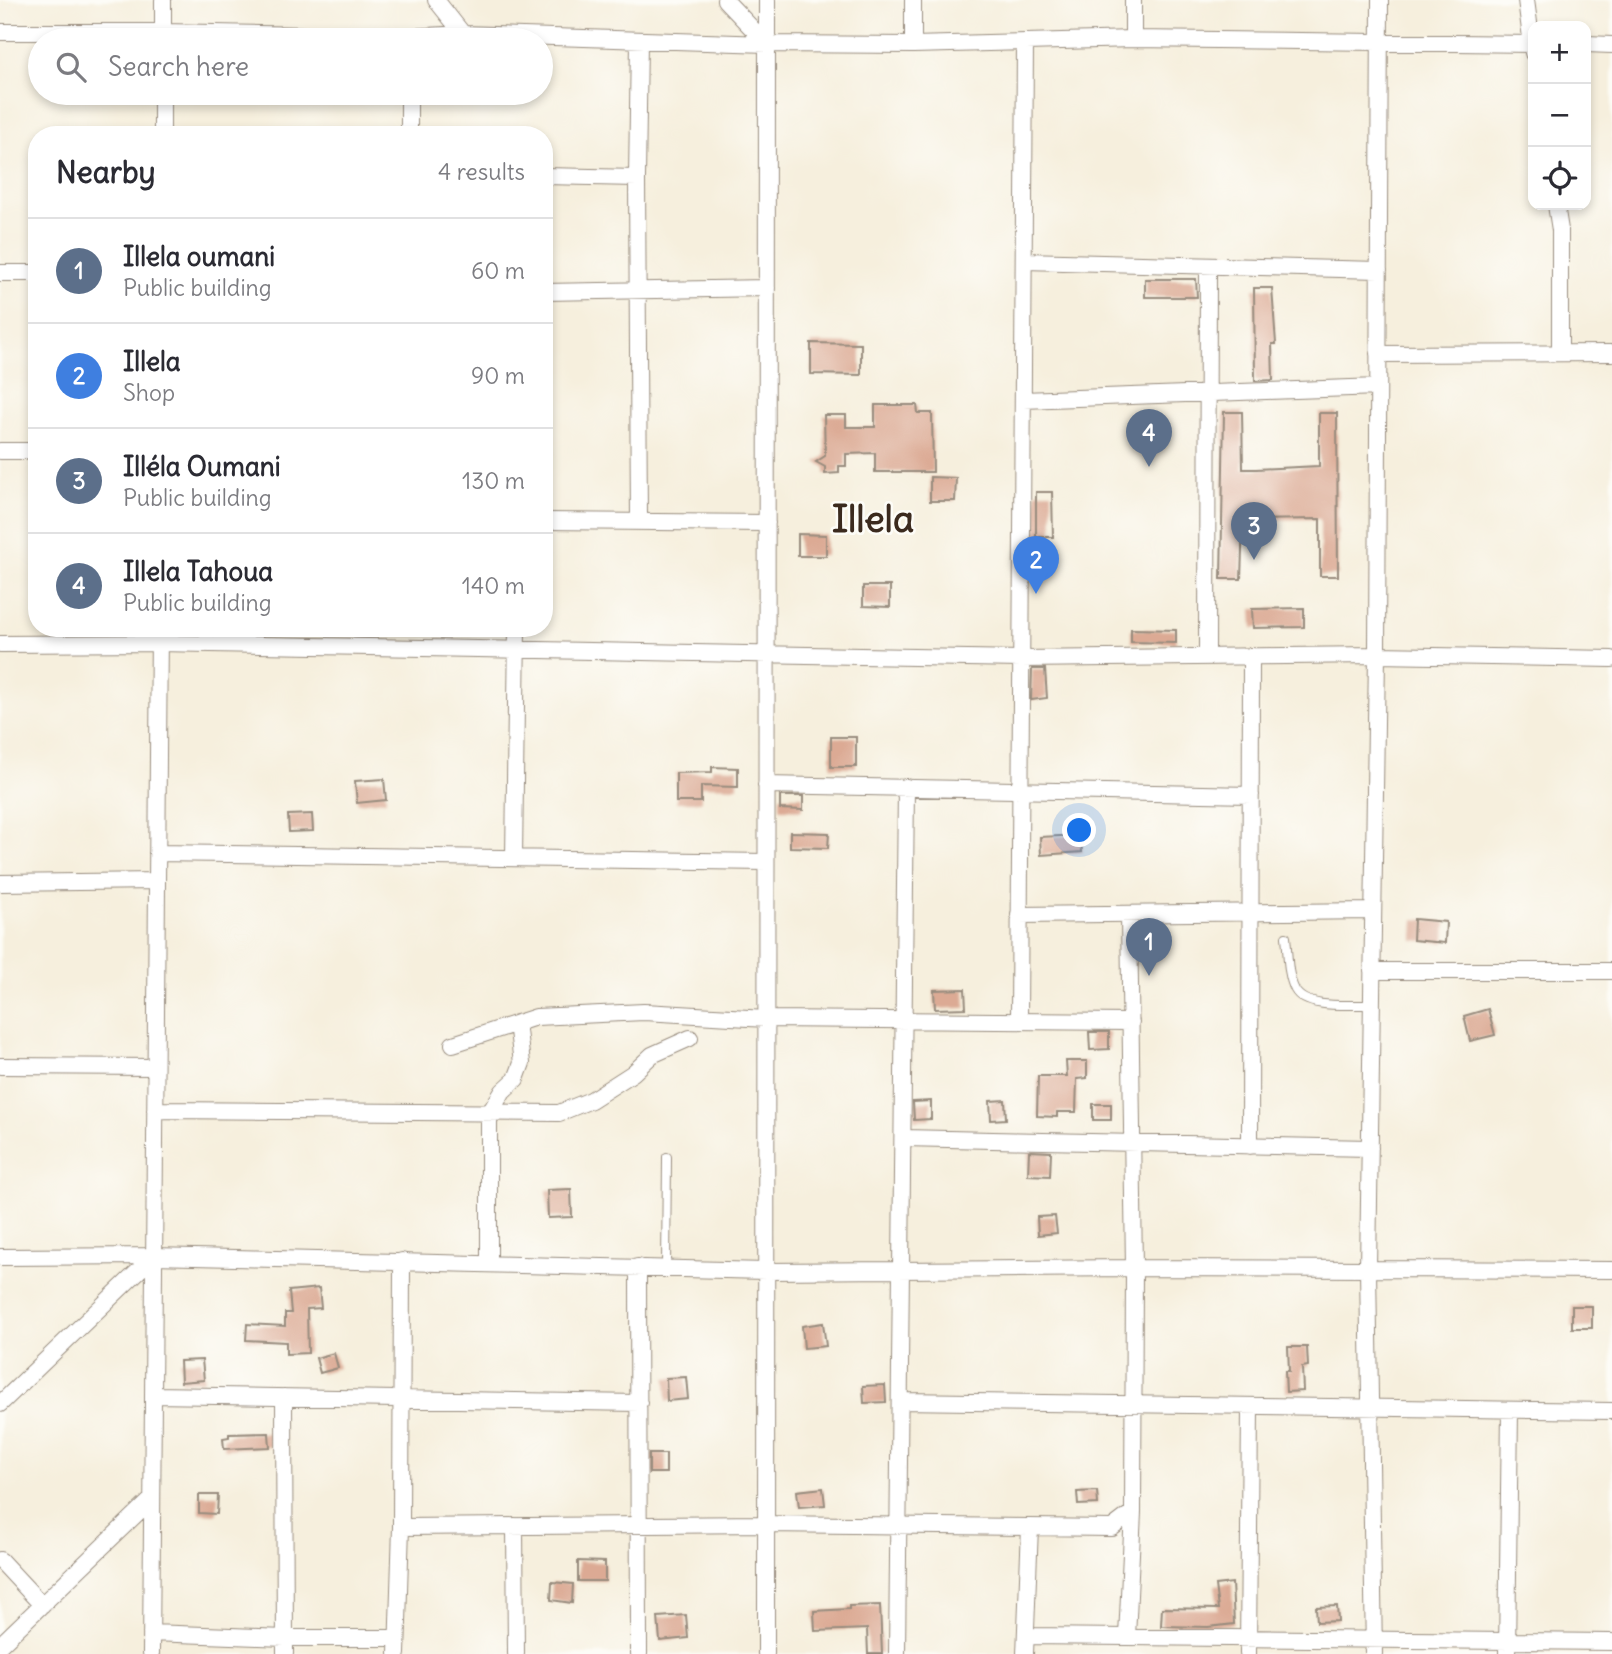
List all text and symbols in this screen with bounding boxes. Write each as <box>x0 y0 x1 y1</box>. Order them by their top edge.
map controls <box>1528 21 1591 210</box>
button: + <box>1528 21 1591 84</box>
search box <box>28 28 553 105</box>
icon: search <box>52 48 90 86</box>
text: Search here <box>108 50 249 83</box>
button: − <box>1528 84 1591 147</box>
button: locate <box>1528 147 1591 210</box>
text: Nearby <box>56 153 156 191</box>
text: 4 results <box>438 157 525 186</box>
text: Illela oumani <box>123 240 275 273</box>
text: 1 <box>74 256 84 285</box>
text: 60 m <box>471 256 525 285</box>
text: Public building <box>123 273 272 302</box>
text: Illela <box>123 345 181 378</box>
text: 2 <box>73 361 85 390</box>
text: 90 m <box>471 361 525 390</box>
text: Shop <box>123 378 175 407</box>
pin: 4 <box>1126 409 1172 467</box>
text: Illéla Oumani <box>123 450 281 483</box>
text: 3 <box>72 466 86 495</box>
text: 130 m <box>462 466 525 495</box>
text: Public building <box>123 483 272 512</box>
district label: Illela <box>832 496 914 542</box>
pin: 3 <box>1231 502 1277 560</box>
pin: 2 <box>1013 536 1059 594</box>
text: Illela Tahoua <box>123 555 273 588</box>
text: 4 <box>72 571 86 600</box>
text: 140 m <box>462 571 525 600</box>
text: Public building <box>123 588 272 617</box>
your location <box>1062 813 1096 847</box>
pin: 1 <box>1126 918 1172 976</box>

